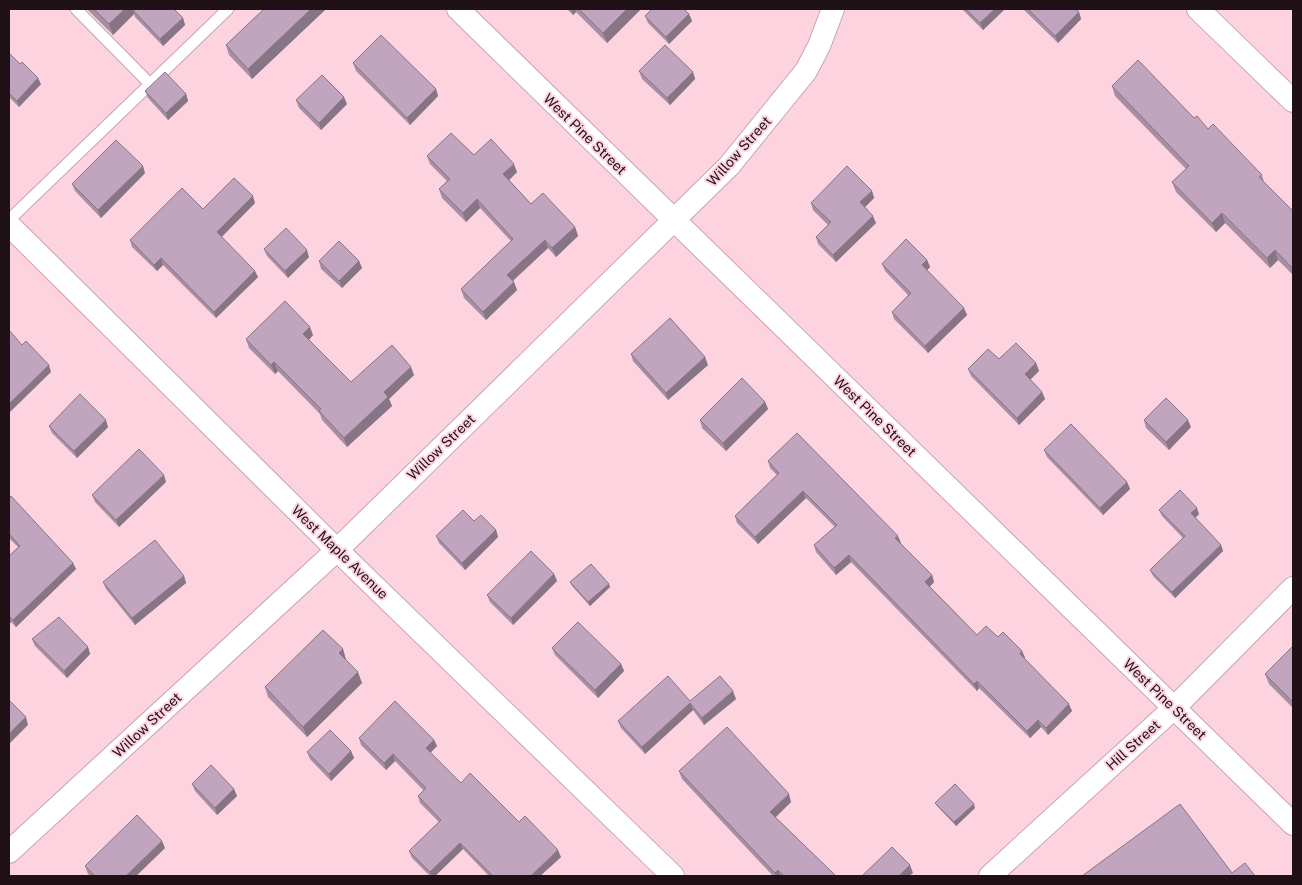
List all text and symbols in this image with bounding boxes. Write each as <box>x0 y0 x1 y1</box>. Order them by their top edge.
street label: West Pine Street <box>540 90 630 178</box>
street label: Willow Street <box>704 113 774 189</box>
street label: West Pine Street <box>830 372 920 460</box>
street label: Willow Street <box>404 411 478 483</box>
street label: West Maple Avenue <box>288 502 392 602</box>
street label: West Pine Street <box>1120 655 1210 743</box>
street label: Willow Street <box>109 689 185 761</box>
street label: Hill Street <box>1103 717 1163 773</box>

